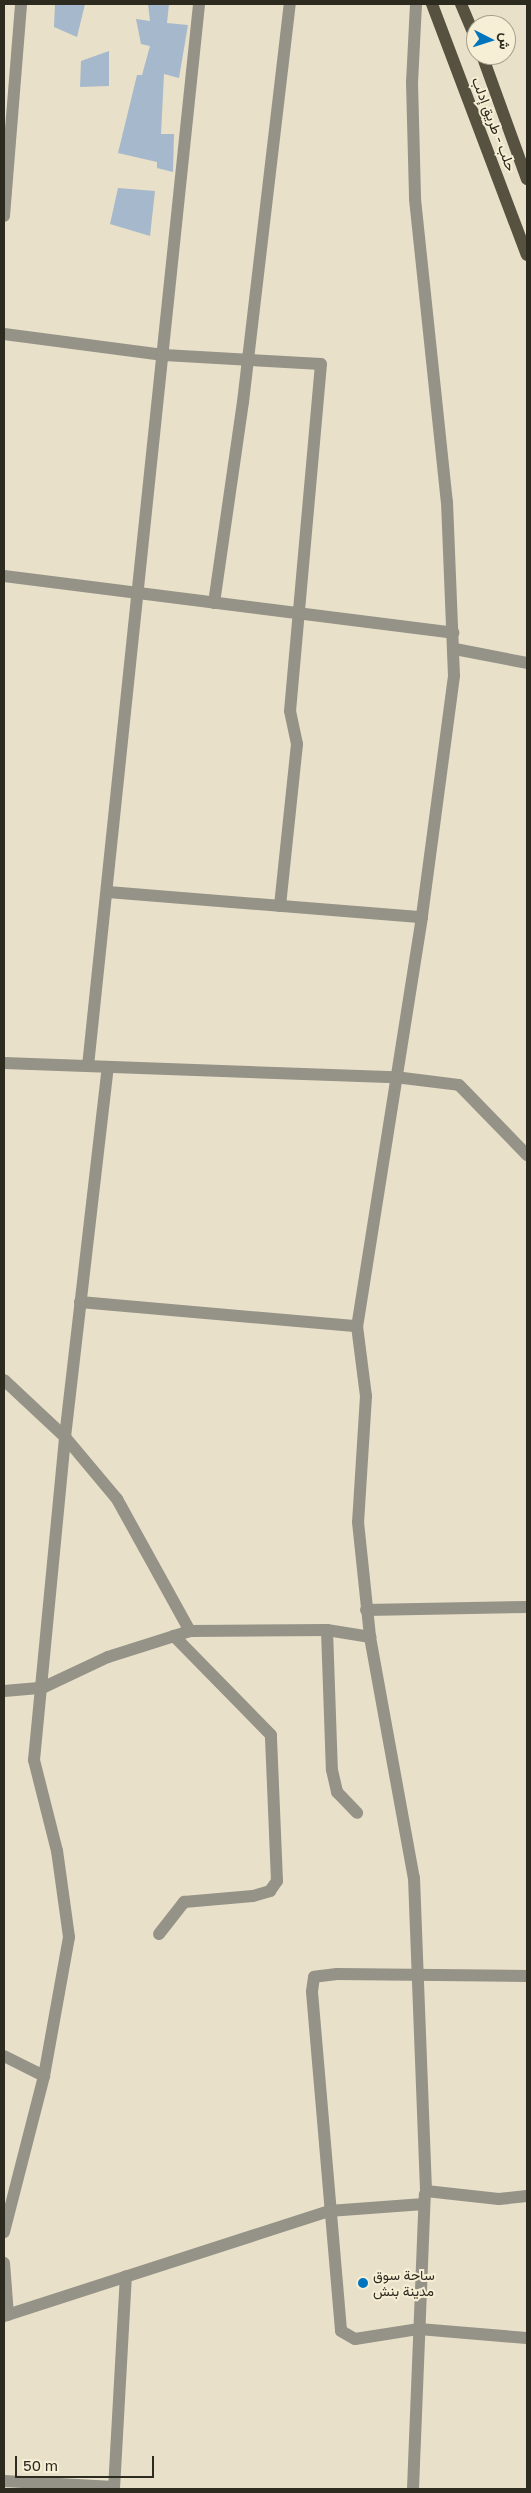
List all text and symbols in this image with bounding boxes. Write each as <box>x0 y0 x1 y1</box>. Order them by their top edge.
north arrow <box>466 15 516 65</box>
text: ش <box>496 32 515 50</box>
street label: حلب - طريق إدلب <box>468 75 520 173</box>
place label: ساحة سوق مدينة بنش <box>373 2267 435 2300</box>
marker: ساحة سوق مدينة بنش <box>357 2277 369 2289</box>
scale bar <box>18 2446 156 2478</box>
text: 50 m <box>23 2456 58 2474</box>

